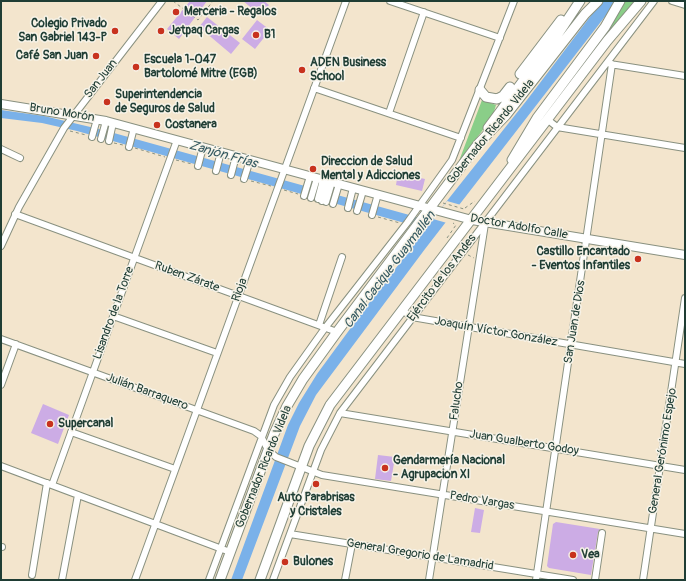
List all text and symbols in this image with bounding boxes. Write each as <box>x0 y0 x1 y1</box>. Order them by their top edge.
place label: Merceria - Regalos <box>184 5 276 19</box>
marker: Merceria - Regalos <box>171 7 181 17</box>
place label: Colegio Privado San Gabriel 143-P <box>18 17 107 45</box>
place label: Jetpaq Cargas <box>169 24 239 38</box>
marker: Colegio Privado San Gabriel 143-P <box>110 26 120 36</box>
marker: Jetpaq Cargas <box>156 26 166 36</box>
place label: B1 <box>264 28 275 42</box>
marker: B1 <box>251 30 261 40</box>
place label: Café San Juan <box>16 49 88 63</box>
marker: Café San Juan <box>91 51 101 61</box>
place label: Escuela 1-047 Bartolomé Mitre (EGB) <box>144 53 258 81</box>
place label: ADEN Business School <box>310 56 386 84</box>
street label: San Juan <box>81 57 121 101</box>
marker: Escuela 1-047 Bartolomé Mitre (EGB) <box>131 62 141 72</box>
marker: ADEN Business School <box>297 65 307 75</box>
street label: Gobernador Ricardo Videla <box>444 77 538 187</box>
place label: Superintendencia de Seguros de Salud <box>115 88 215 116</box>
marker: Superintendencia de Seguros de Salud <box>102 97 112 107</box>
street label: Bruno Morón <box>28 101 96 125</box>
place label: Costanera <box>165 118 217 132</box>
marker: Costanera <box>152 120 162 130</box>
water label: Zanjón Frías <box>187 138 259 172</box>
place label: Direccion de Salud Mental y Adicciones <box>321 155 420 183</box>
marker: Direccion de Salud Mental y Adicciones <box>308 164 318 174</box>
water label: Canal Cacique Guaymallén <box>341 208 439 332</box>
street label: Doctor Adolfo Calle <box>469 211 569 243</box>
street label: Ejército de los Andes <box>405 232 479 324</box>
place label: Castillo Encantado - Eventos Infantiles <box>531 245 630 273</box>
marker: Castillo Encantado - Eventos Infantiles <box>633 254 643 264</box>
street label: Ruben Zárate <box>153 259 221 295</box>
street label: Lisandro de la Torre <box>91 265 137 361</box>
street label: Rioja <box>229 276 251 304</box>
street label: San Juan de Dios <box>561 279 589 365</box>
street label: Joaquín Víctor González <box>433 314 559 350</box>
street label: Julián Barraquero <box>104 370 190 414</box>
street label: Falucho <box>447 381 467 421</box>
street label: General Gerónimo Espejo <box>646 387 680 515</box>
street label: Gobernador Ricardo Videla <box>233 404 295 530</box>
place label: Supercanal <box>58 417 113 431</box>
marker: Supercanal <box>45 419 55 429</box>
street label: Juan Gualberto Godoy <box>468 427 580 459</box>
place label: Gendarmería Nacional - Agrupacion XI <box>393 454 505 482</box>
marker: Gendarmería Nacional - Agrupacion XI <box>380 463 390 473</box>
marker: Auto Parabrisas y Cristales <box>311 479 321 489</box>
street label: Pedro Vargas <box>449 489 515 513</box>
place label: Auto Parabrisas y Cristales <box>277 491 355 519</box>
street label: General Gregorio de Lamadrid <box>345 536 495 574</box>
place label: Vea <box>581 548 600 562</box>
marker: Vea <box>568 550 578 560</box>
place label: Bulones <box>293 555 333 569</box>
marker: Bulones <box>280 557 290 567</box>

